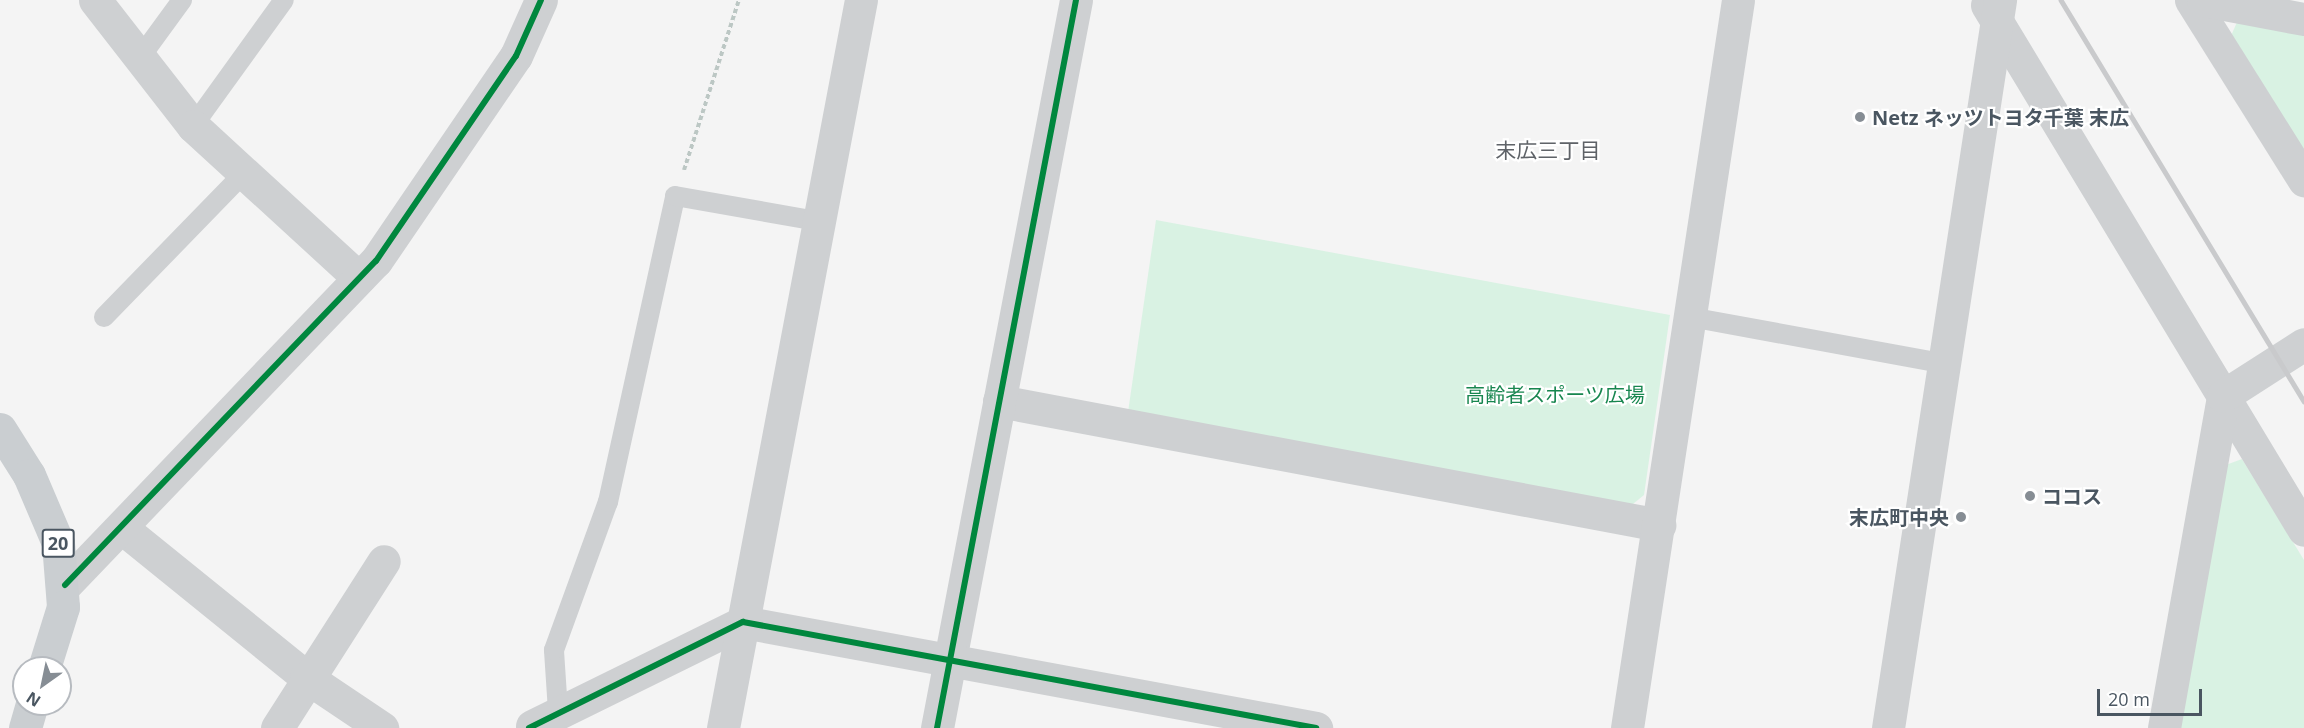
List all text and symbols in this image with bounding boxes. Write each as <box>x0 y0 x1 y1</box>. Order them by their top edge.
place label: Netz ネッツトヨタ千葉 末広 <box>1872 105 2129 129</box>
marker: Netz ネッツトヨタ千葉 末広 <box>1853 110 1867 124</box>
district label: 末広三丁目 <box>1496 137 1600 163</box>
park label: 高齢者スポーツ広場 <box>1465 382 1645 406</box>
place label: ココス <box>2042 484 2102 508</box>
marker: ココス <box>2023 489 2037 503</box>
place label: 末広町中央 <box>1849 505 1949 529</box>
marker: 末広町中央 <box>1954 510 1968 524</box>
road number: 20 <box>42 528 74 558</box>
north arrow <box>12 656 72 716</box>
scale bar <box>2100 677 2205 715</box>
text: N <box>22 687 45 712</box>
text: 20 m <box>2108 687 2150 711</box>

